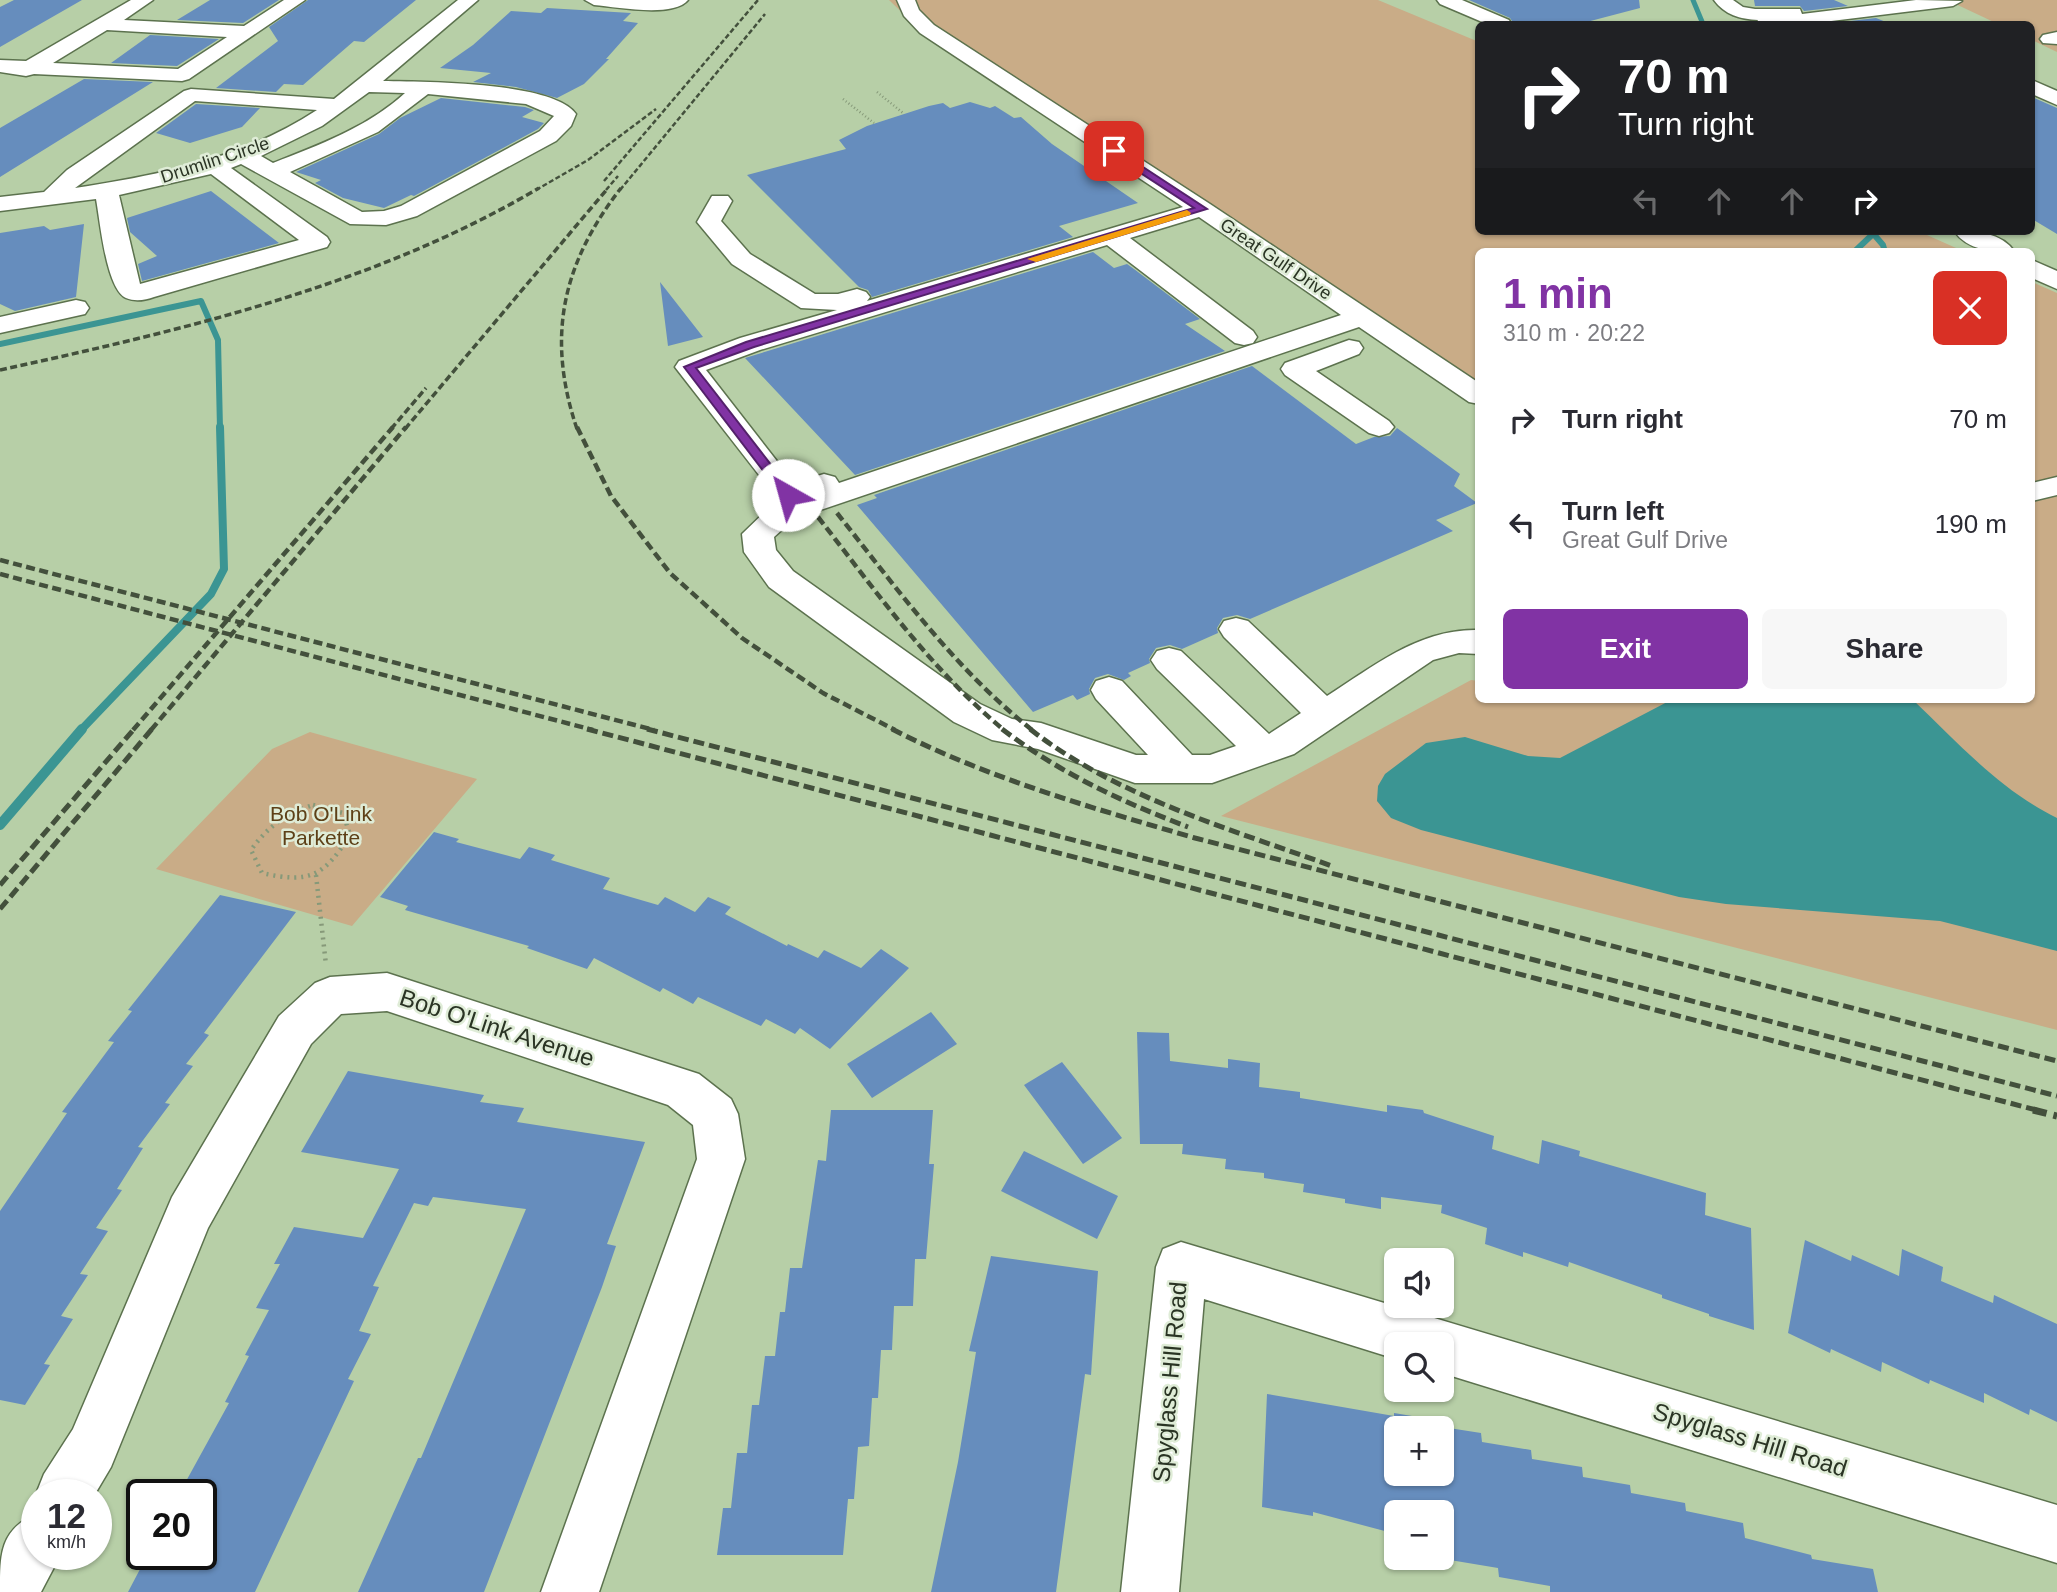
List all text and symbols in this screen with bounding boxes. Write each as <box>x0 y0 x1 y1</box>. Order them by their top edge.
icon: right <box>1503 49 1594 140</box>
text: 70 m <box>1618 49 1730 103</box>
text: Turn right <box>1618 106 1754 142</box>
pin <box>1084 121 1144 181</box>
icon: arrive <box>1095 132 1133 170</box>
street label: Drumlin Circle <box>158 133 272 187</box>
icon: left <box>1627 182 1665 220</box>
icon: ahead <box>1700 182 1738 220</box>
icon: ahead <box>1773 182 1811 220</box>
icon: right <box>1846 182 1884 220</box>
street label: Great Gulf Drive <box>1217 214 1335 304</box>
text: 1 min <box>1503 270 1613 317</box>
button: close <box>1933 271 2007 345</box>
text: 310 m · 20:22 <box>1503 320 1645 346</box>
icon: right <box>1503 401 1541 439</box>
text: Turn right <box>1562 404 1683 434</box>
text: 70 m <box>1949 404 2007 434</box>
position arrow <box>751 458 825 532</box>
text: Turn left <box>1562 496 1664 526</box>
icon: left <box>1503 506 1541 544</box>
text: 190 m <box>1935 509 2007 539</box>
text: Great Gulf Drive <box>1562 527 1728 553</box>
button: Exit <box>1503 609 1748 689</box>
button: Share <box>1762 609 2007 689</box>
park label: Bob O'Link Parkette <box>270 802 373 849</box>
street label: Bob O'Link Avenue <box>396 983 598 1072</box>
map controls <box>1384 1248 1454 1570</box>
button: sound <box>1384 1248 1454 1318</box>
street label: Spyglass Hill Road <box>1147 1280 1192 1483</box>
button: search <box>1384 1332 1454 1402</box>
street label: Spyglass Hill Road <box>1650 1397 1850 1482</box>
button: + <box>1384 1416 1454 1486</box>
speed limit sign: 20 <box>126 1479 217 1570</box>
text: 12 <box>47 1496 86 1535</box>
button: − <box>1384 1500 1454 1570</box>
text: km/h <box>47 1532 86 1552</box>

